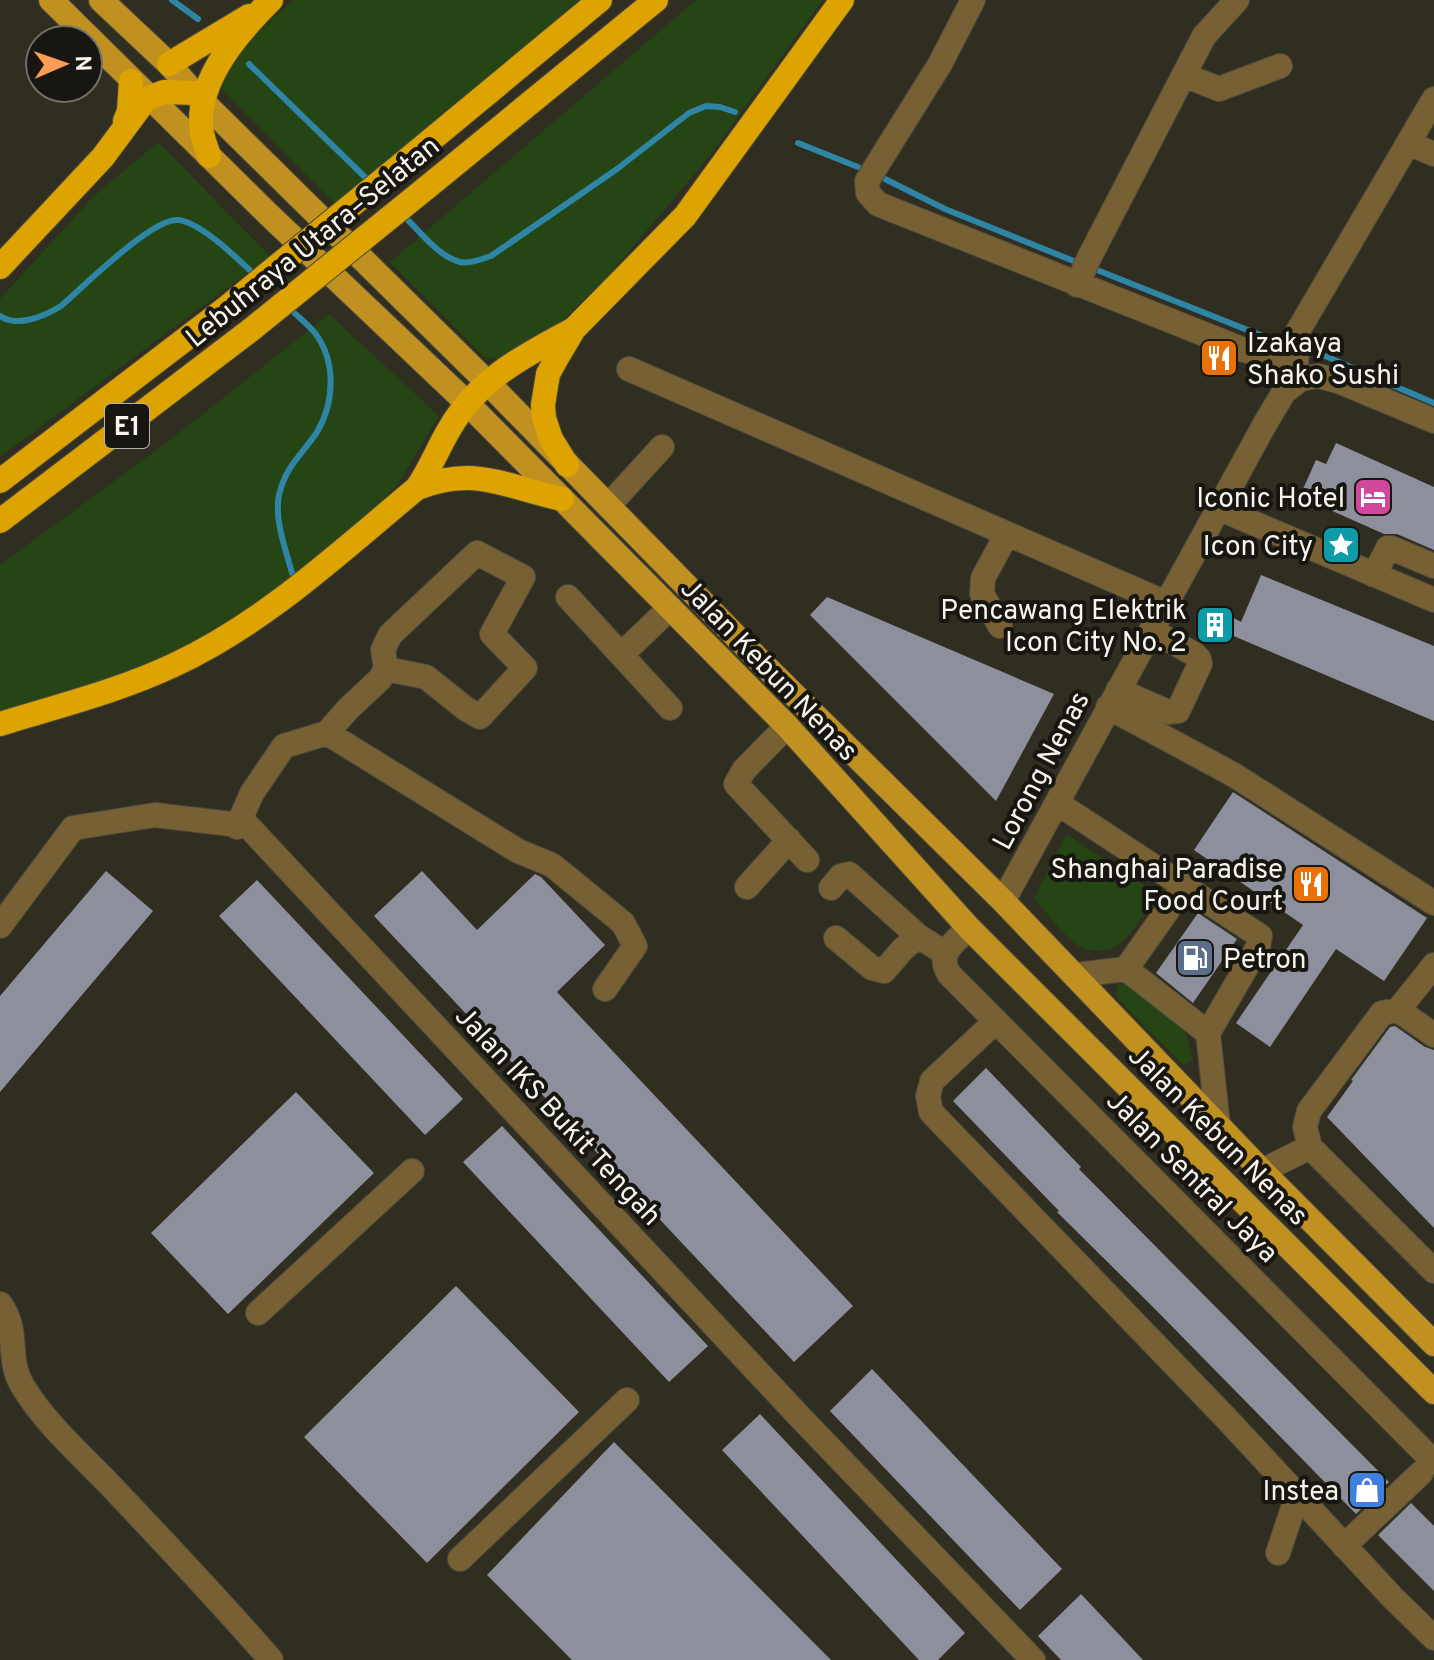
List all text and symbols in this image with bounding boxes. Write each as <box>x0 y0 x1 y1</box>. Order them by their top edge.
north arrow <box>24 24 104 104</box>
text: N <box>68 55 95 72</box>
street label: Lebuhraya Utara–Selatan <box>179 130 448 357</box>
place label: Izakaya Shako Sushi <box>1247 327 1399 395</box>
restaurant icon: Izakaya Shako Sushi <box>1198 337 1240 379</box>
road number: E1 <box>105 404 149 448</box>
hotel icon: Iconic Hotel <box>1352 476 1394 518</box>
place label: Iconic Hotel <box>1196 482 1345 518</box>
place icon: Icon City <box>1320 524 1362 566</box>
place label: Icon City <box>1203 530 1313 566</box>
street label: Jalan Kebun Nenas <box>671 572 864 770</box>
place label: Pencawang Elektrik Icon City No. 2 <box>940 594 1187 662</box>
building icon: Pencawang Elektrik Icon City No. 2 <box>1194 604 1236 646</box>
street label: Lorong Nenas <box>986 686 1099 857</box>
place label: Shanghai Paradise Food Court <box>1051 853 1283 921</box>
restaurant icon: Shanghai Paradise Food Court <box>1290 863 1332 905</box>
fuel station icon: Petron <box>1174 937 1216 979</box>
place label: Petron <box>1223 943 1306 979</box>
street label: Jalan IKS Bukit Tengah <box>446 1000 668 1234</box>
street label: Jalan Kebun Nenas <box>1119 1039 1315 1235</box>
street label: Jalan Sentral Jaya <box>1097 1084 1285 1272</box>
shop icon: Instea <box>1346 1469 1388 1511</box>
place label: Instea <box>1263 1475 1339 1511</box>

